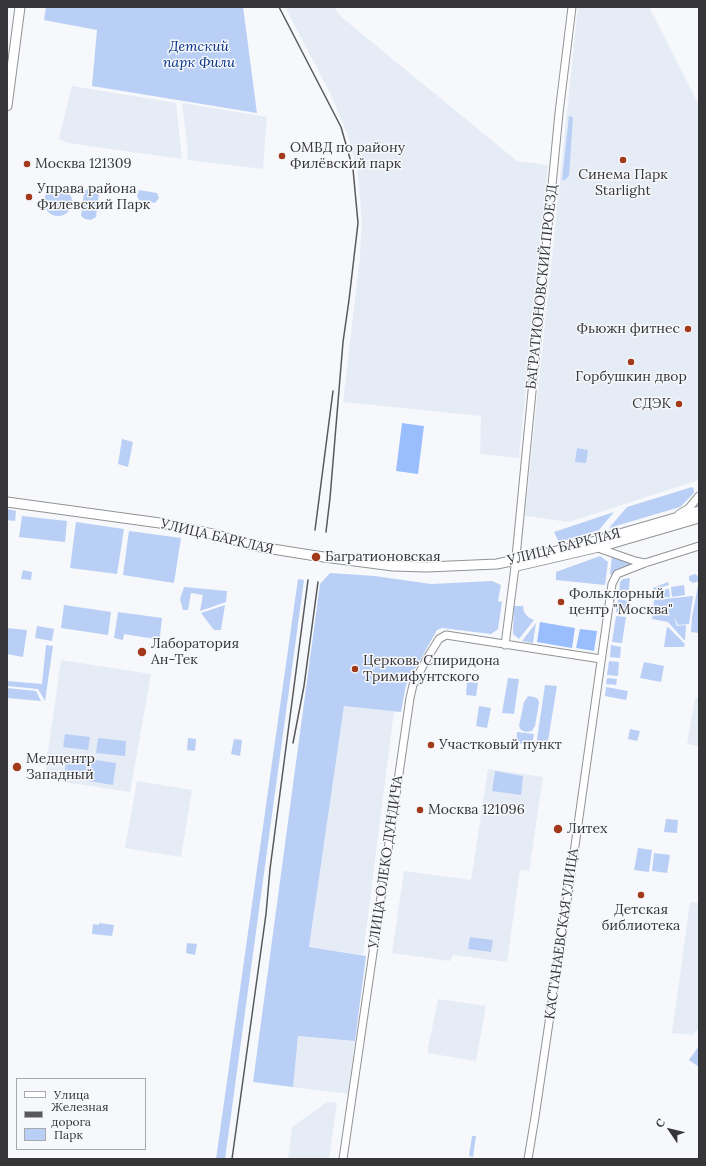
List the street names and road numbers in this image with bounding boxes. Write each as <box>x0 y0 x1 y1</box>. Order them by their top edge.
street label: БАГРАТИОНОВСКИЙ ПРОЕЗД <box>523 184 561 390</box>
street label: УЛИЦА БАРКЛАЯ <box>159 516 275 558</box>
street label: УЛИЦА БАРКЛАЯ <box>506 525 622 569</box>
street label: УЛИЦА ОЛЕКО ДУНДИЧА <box>366 774 406 950</box>
street label: КАСТАНАЕВСКАЯ УЛИЦА <box>542 847 582 1021</box>

